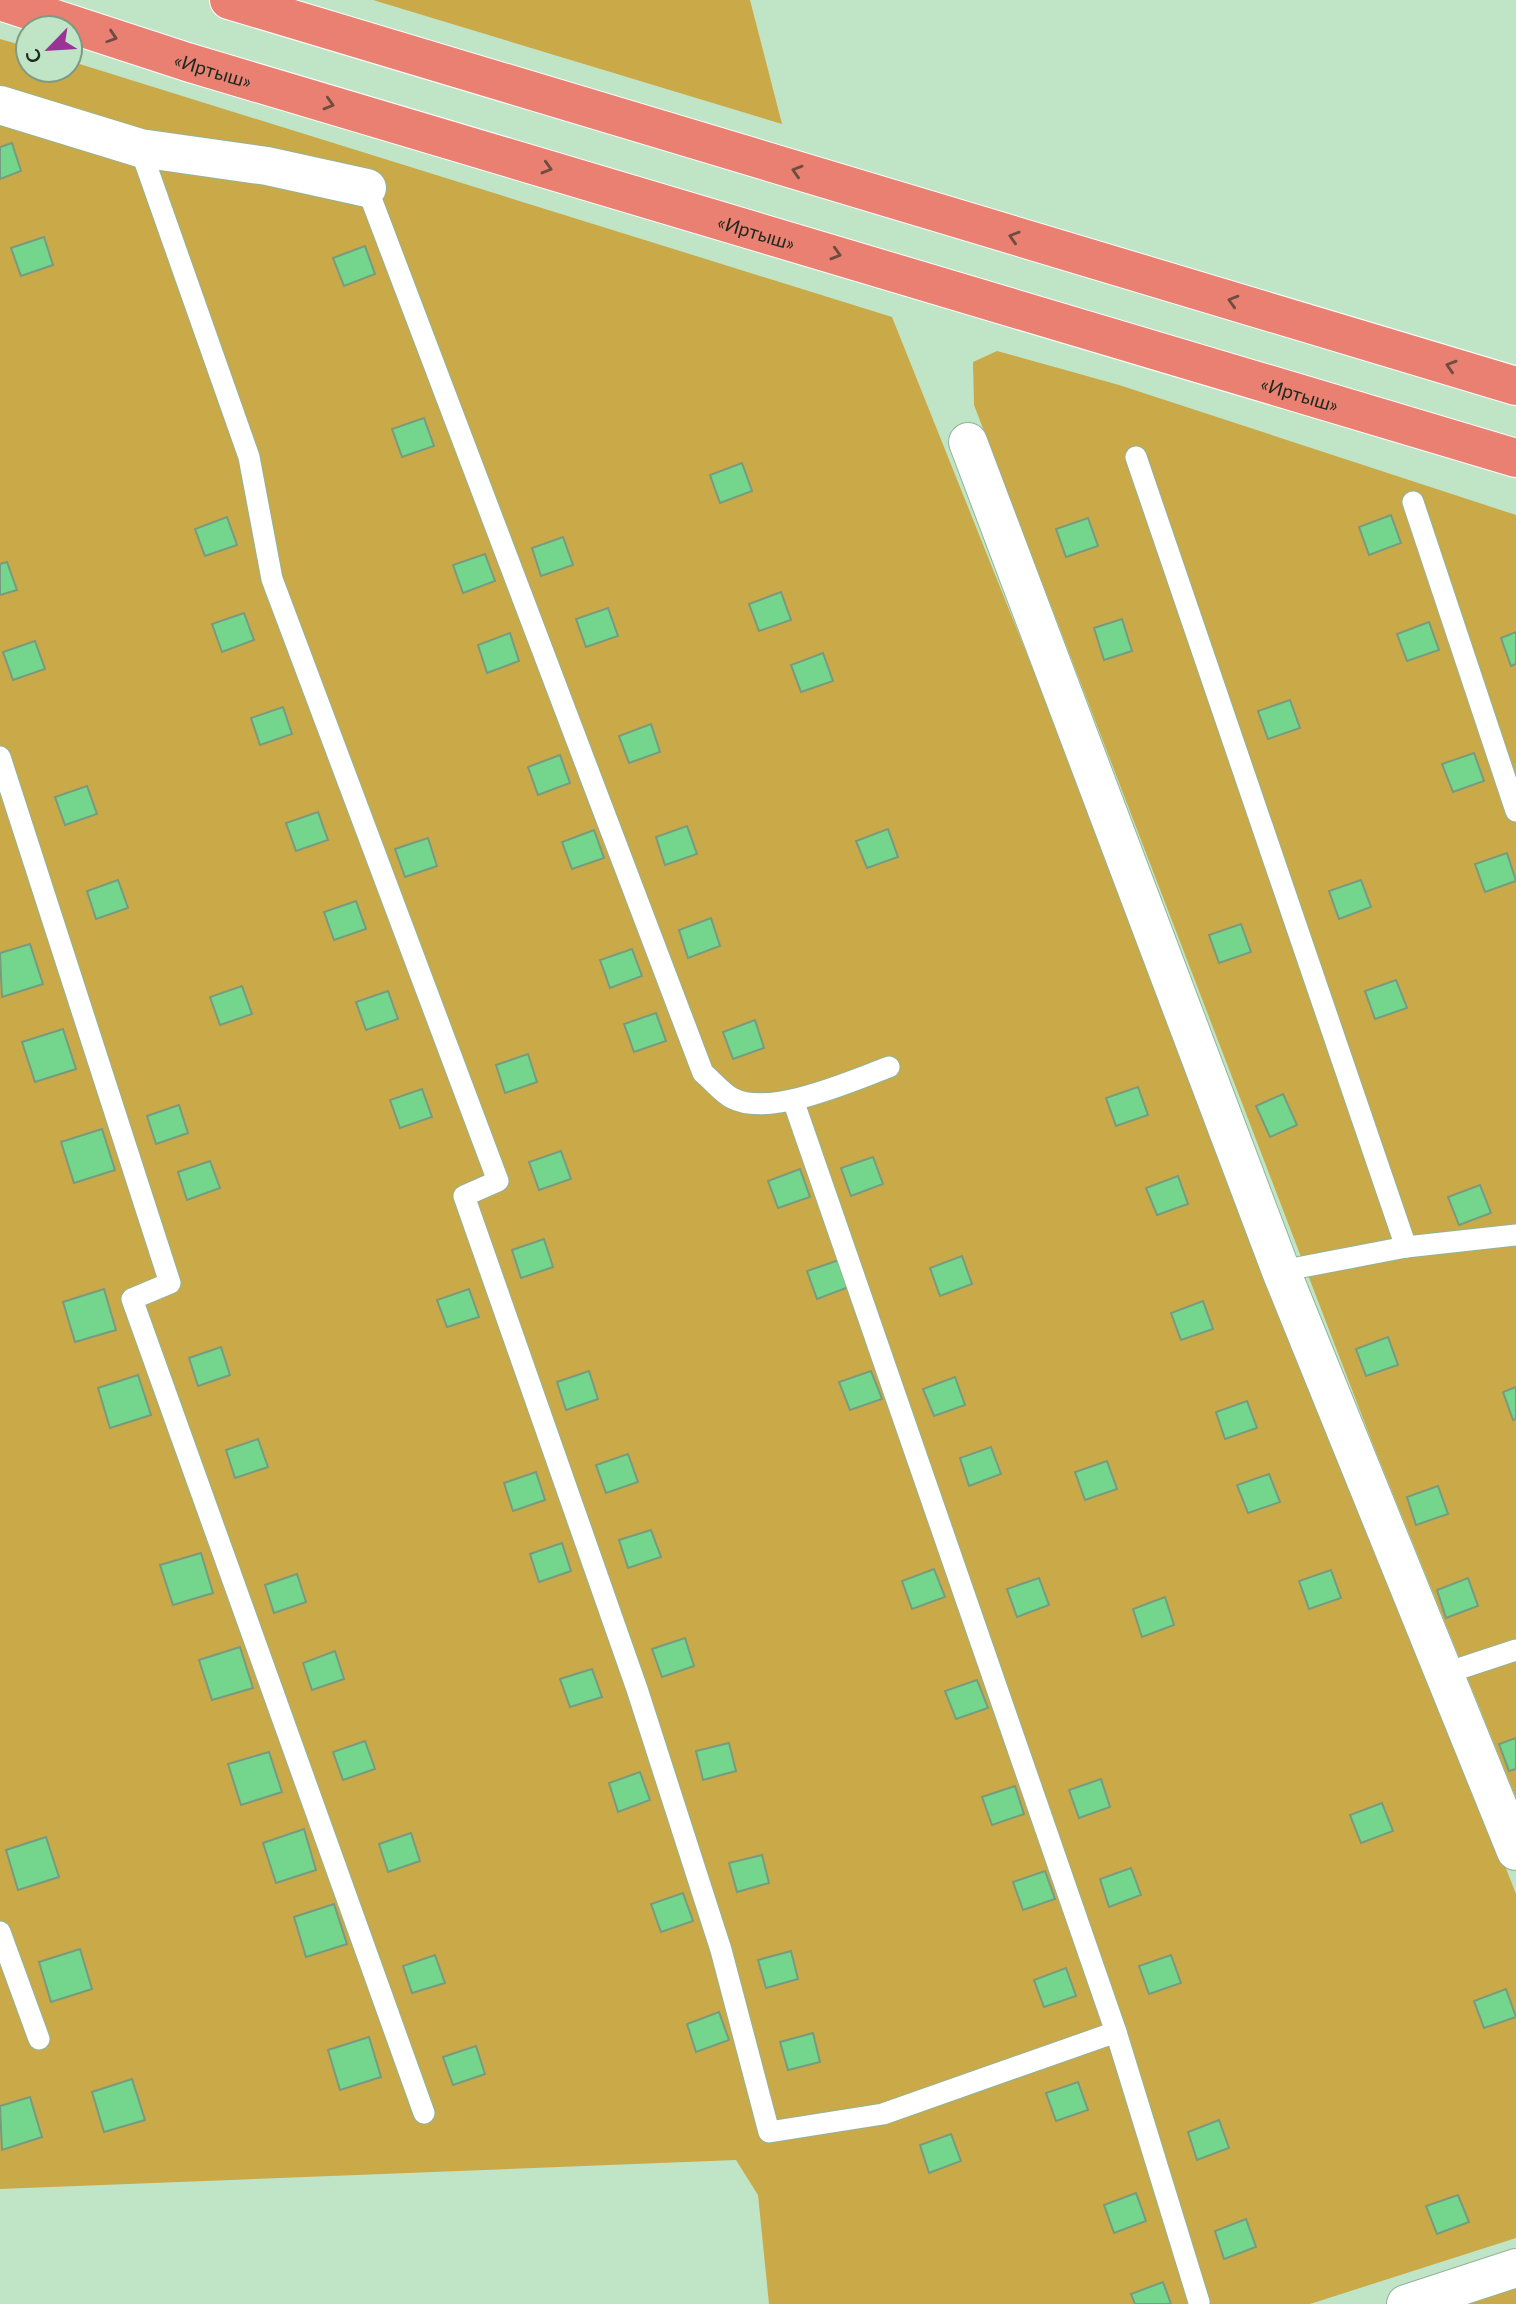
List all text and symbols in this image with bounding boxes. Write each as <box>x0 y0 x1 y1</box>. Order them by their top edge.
north arrow <box>14 14 84 84</box>
one-way arrow <box>105 29 117 44</box>
text: С <box>20 45 46 67</box>
street label: «Иртыш» <box>171 47 255 92</box>
one-way arrow <box>323 95 335 110</box>
one-way arrow <box>541 160 553 175</box>
one-way arrow <box>791 165 803 180</box>
street label: «Иртыш» <box>715 209 798 254</box>
one-way arrow <box>1009 230 1021 245</box>
one-way arrow <box>830 245 842 260</box>
one-way arrow <box>1227 295 1239 310</box>
one-way arrow <box>1445 359 1457 374</box>
street label: «Иртыш» <box>1258 371 1342 416</box>

